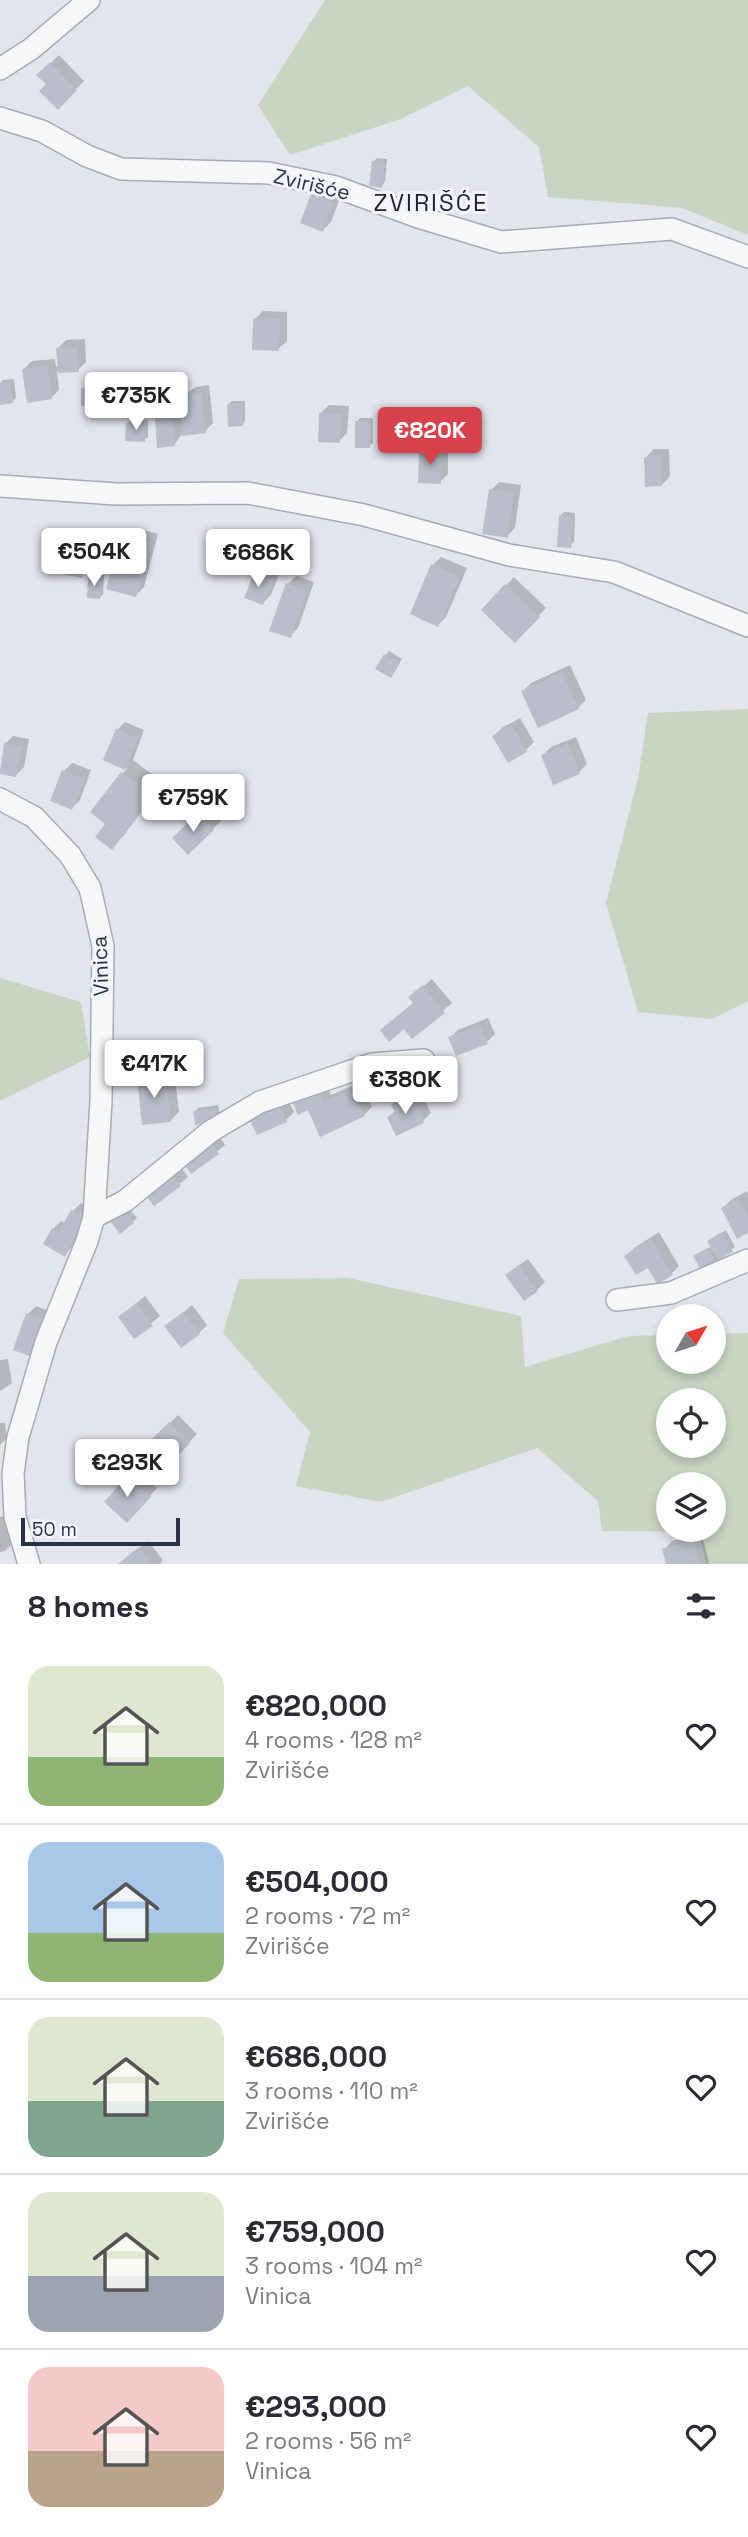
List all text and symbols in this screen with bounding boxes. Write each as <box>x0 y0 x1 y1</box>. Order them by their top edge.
street label: Zvirišće <box>271 162 353 206</box>
district label: ZVIRIŠĆE <box>373 187 489 218</box>
pin: €735K <box>87 372 185 432</box>
text: €735K <box>101 380 171 410</box>
pin: €820K <box>381 407 479 467</box>
text: €820K <box>394 415 466 445</box>
pin: €504K <box>45 528 143 588</box>
pin: €686K <box>209 530 307 589</box>
text: €504K <box>57 536 131 566</box>
text: €686K <box>222 537 294 567</box>
pin: €759K <box>144 774 242 834</box>
text: €759K <box>158 782 228 812</box>
street label: Vinica <box>85 935 115 997</box>
pin: €417K <box>105 1040 203 1100</box>
text: €417K <box>121 1048 187 1078</box>
pin: €380K <box>356 1056 454 1116</box>
text: €380K <box>369 1064 441 1094</box>
north arrow <box>656 1304 726 1374</box>
map controls <box>656 1304 726 1542</box>
button: locate <box>656 1388 726 1458</box>
pin: €293K <box>78 1440 176 1499</box>
text: €293K <box>91 1447 163 1477</box>
button: layers <box>656 1472 726 1542</box>
scale bar <box>21 1515 180 1547</box>
text: 50 m <box>32 1517 77 1542</box>
text: 8 homes <box>28 1587 149 1626</box>
icon: filters <box>682 1587 720 1625</box>
text: €820,000 <box>245 1686 387 1725</box>
icon: home <box>84 1694 168 1778</box>
icon: heart <box>682 1717 720 1755</box>
text: 4 rooms · 128 m² <box>245 1725 422 1755</box>
text: Zvirišće <box>245 1755 330 1785</box>
text: €504,000 <box>245 1862 389 1901</box>
icon: home <box>84 1870 168 1954</box>
icon: heart <box>682 1893 720 1931</box>
text: 2 rooms · 72 m² <box>245 1901 410 1931</box>
text: Zvirišće <box>245 1931 330 1961</box>
text: €686,000 <box>245 2037 387 2076</box>
icon: home <box>84 2045 168 2129</box>
icon: heart <box>682 2068 720 2106</box>
text: 3 rooms · 110 m² <box>245 2076 418 2106</box>
text: Zvirišće <box>245 2106 330 2136</box>
text: €759,000 <box>245 2212 385 2251</box>
icon: home <box>84 2220 168 2304</box>
icon: heart <box>682 2243 720 2281</box>
text: 3 rooms · 104 m² <box>245 2251 422 2281</box>
text: Vinica <box>245 2281 312 2311</box>
text: €293,000 <box>245 2387 387 2426</box>
icon: home <box>84 2395 168 2479</box>
icon: heart <box>682 2418 720 2456</box>
text: 2 rooms · 56 m² <box>245 2426 411 2456</box>
text: Vinica <box>245 2456 312 2486</box>

